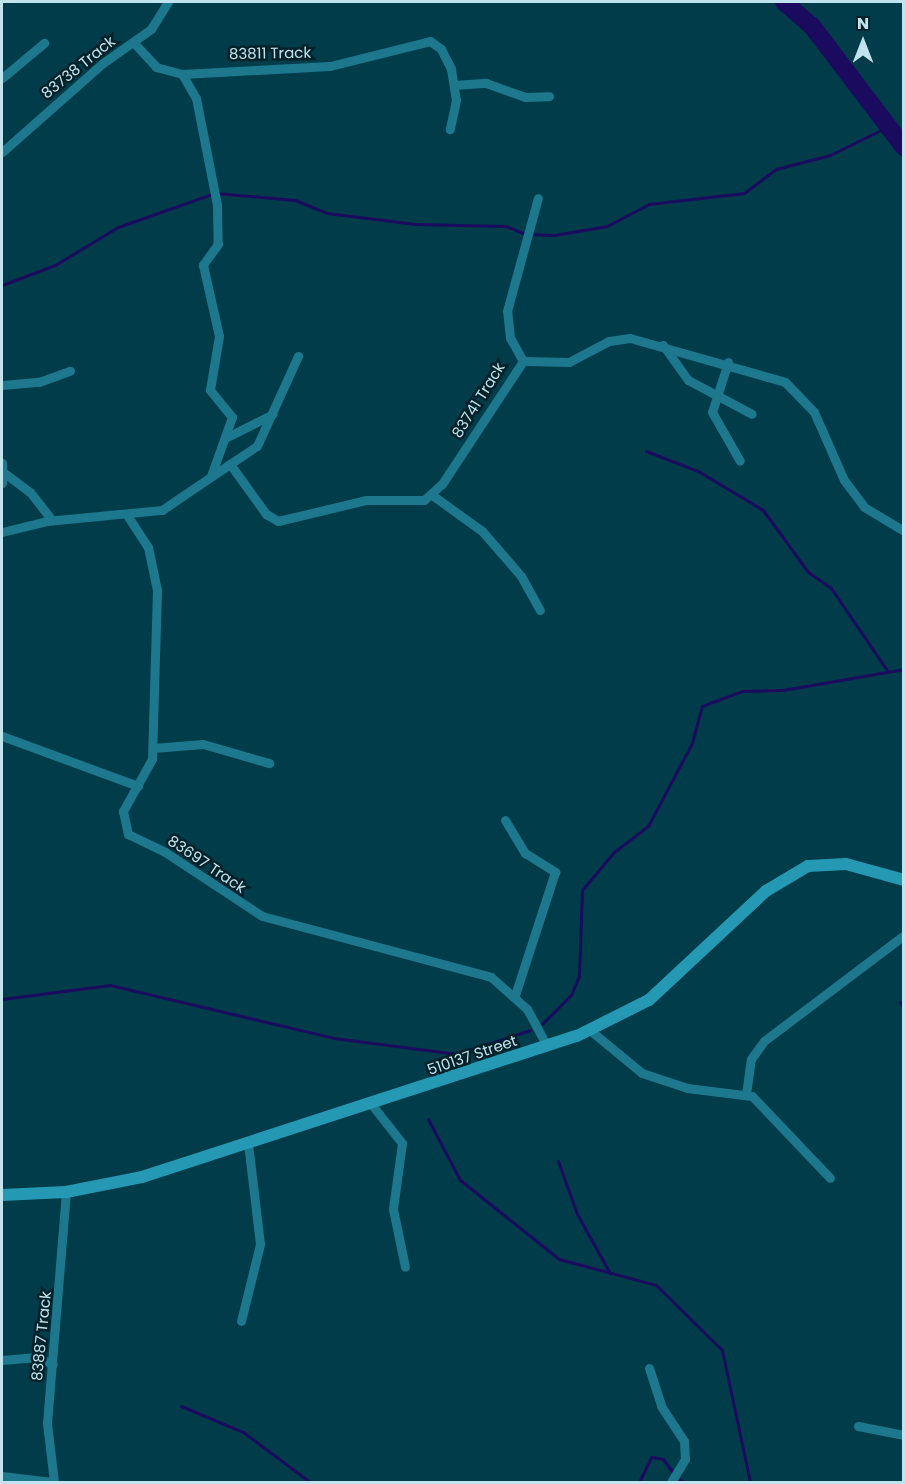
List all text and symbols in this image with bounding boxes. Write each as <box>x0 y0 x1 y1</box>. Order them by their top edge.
north arrow <box>833 12 893 72</box>
text: N <box>857 12 869 35</box>
street label: 83738 Track <box>38 32 118 102</box>
street label: 83811 Track <box>229 43 311 63</box>
street label: 83741 Track <box>448 359 508 441</box>
street label: 83697 Track <box>165 831 249 897</box>
street label: 510137 Street <box>425 1031 519 1079</box>
street label: 83887 Track <box>27 1290 55 1382</box>

